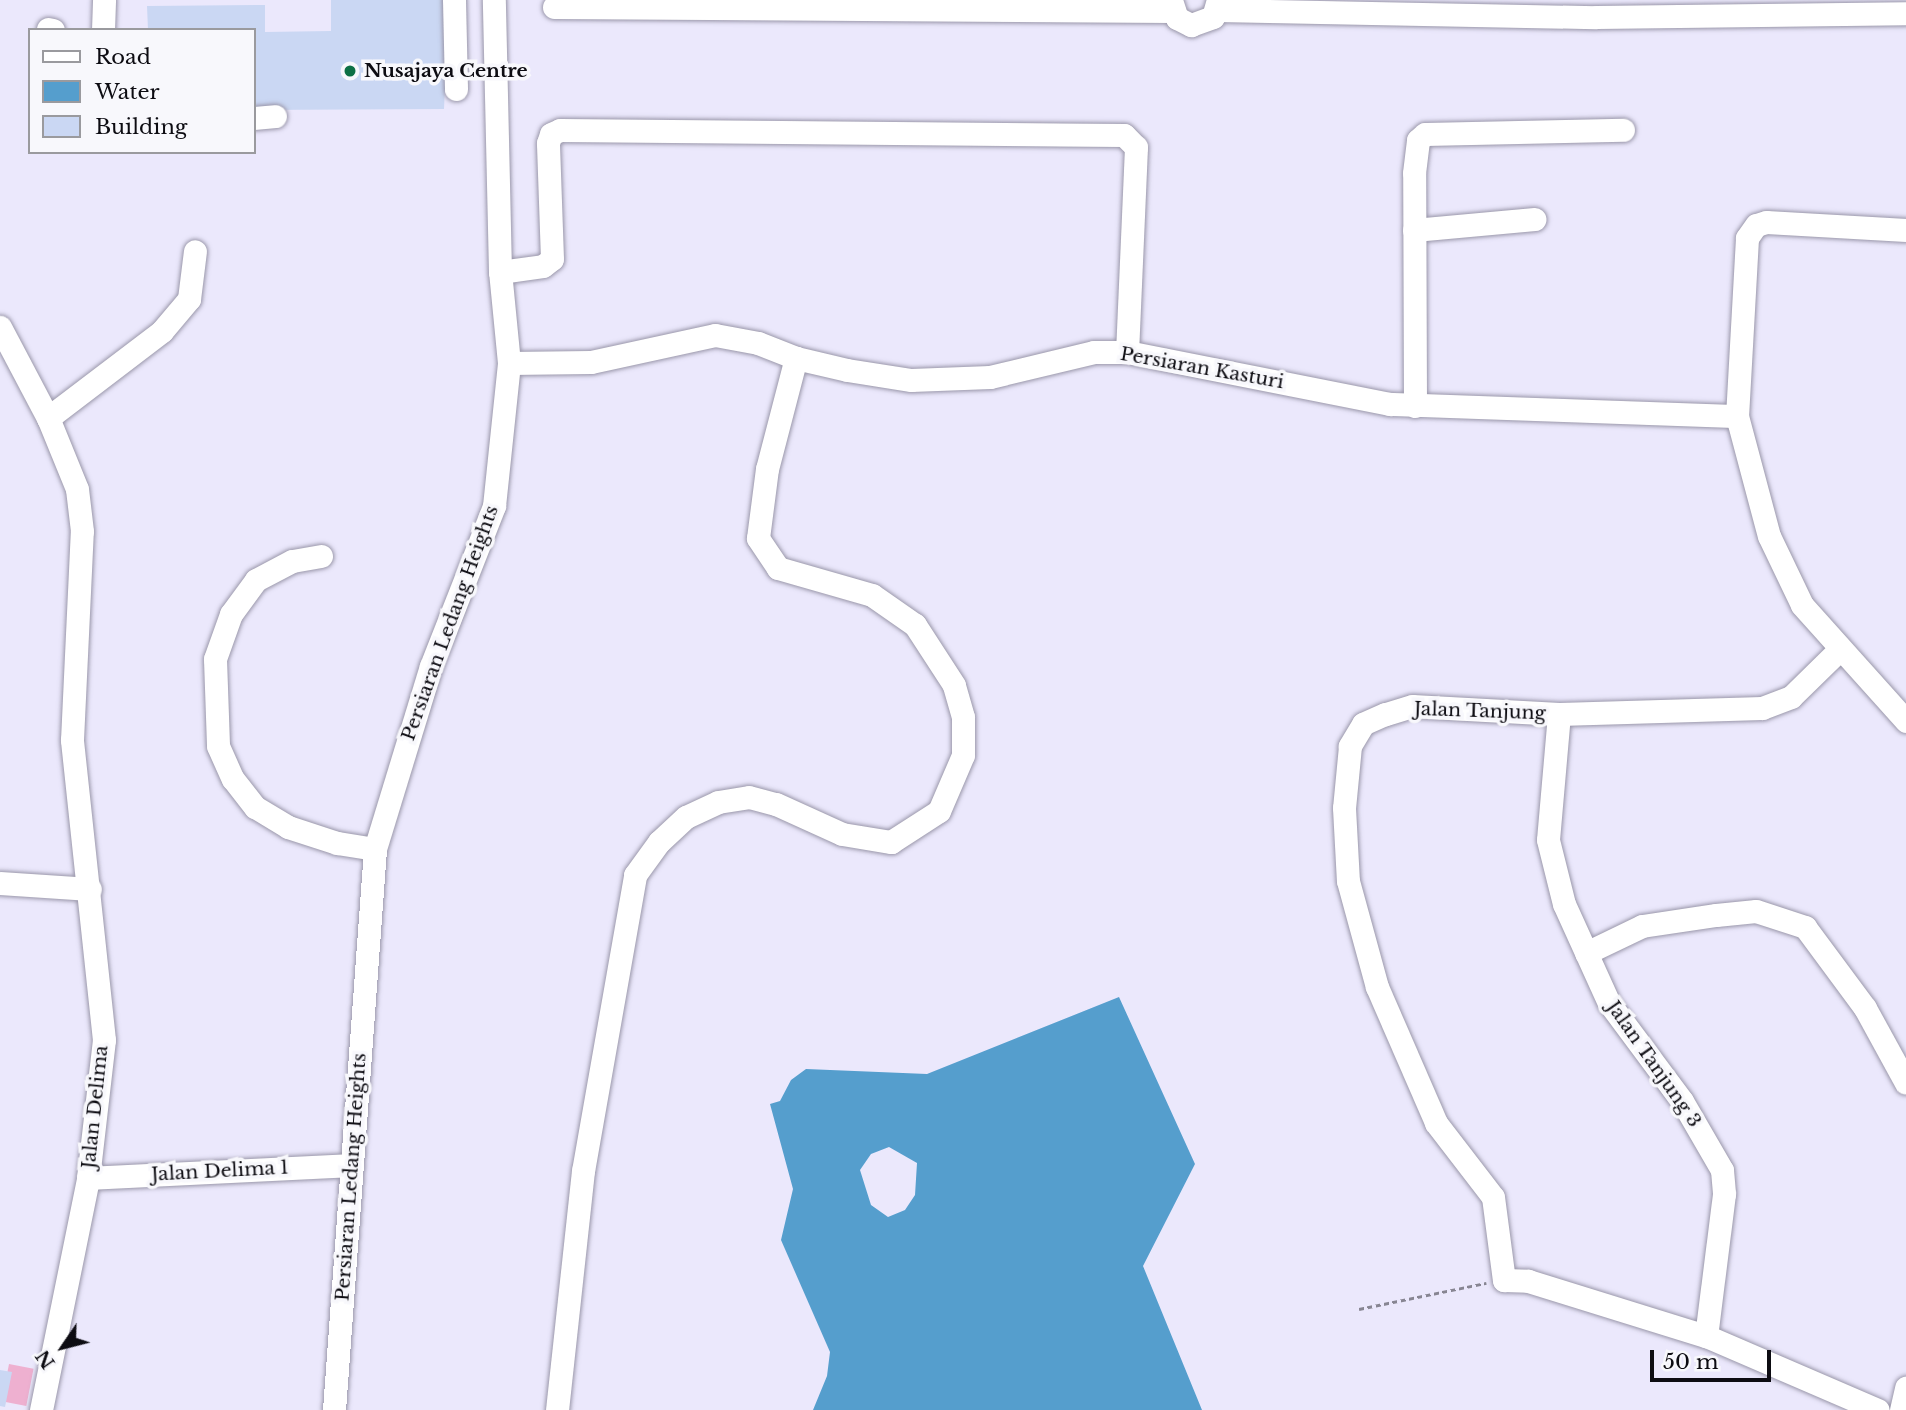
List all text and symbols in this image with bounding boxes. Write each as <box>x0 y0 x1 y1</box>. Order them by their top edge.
legend <box>28 28 256 154</box>
text: Road <box>95 44 151 70</box>
place label: Nusajaya Centre <box>364 60 528 82</box>
marker: Nusajaya Centre <box>342 63 358 79</box>
text: Water <box>95 79 159 105</box>
text: Building <box>95 114 187 140</box>
street label: Persiaran Kasturi <box>1118 342 1286 394</box>
street label: Persiaran Ledang Heights <box>397 502 503 744</box>
street label: Jalan Tanjung <box>1413 697 1547 725</box>
street label: Jalan Tanjung 3 <box>1602 996 1706 1132</box>
street label: Jalan Delima <box>77 1044 113 1170</box>
street label: Persiaran Ledang Heights <box>331 1052 371 1302</box>
street label: Jalan Delima 1 <box>151 1156 289 1186</box>
north arrow <box>28 1312 98 1382</box>
scale bar <box>1654 1336 1775 1380</box>
text: N <box>31 1345 60 1373</box>
text: 50 m <box>1663 1349 1718 1375</box>

